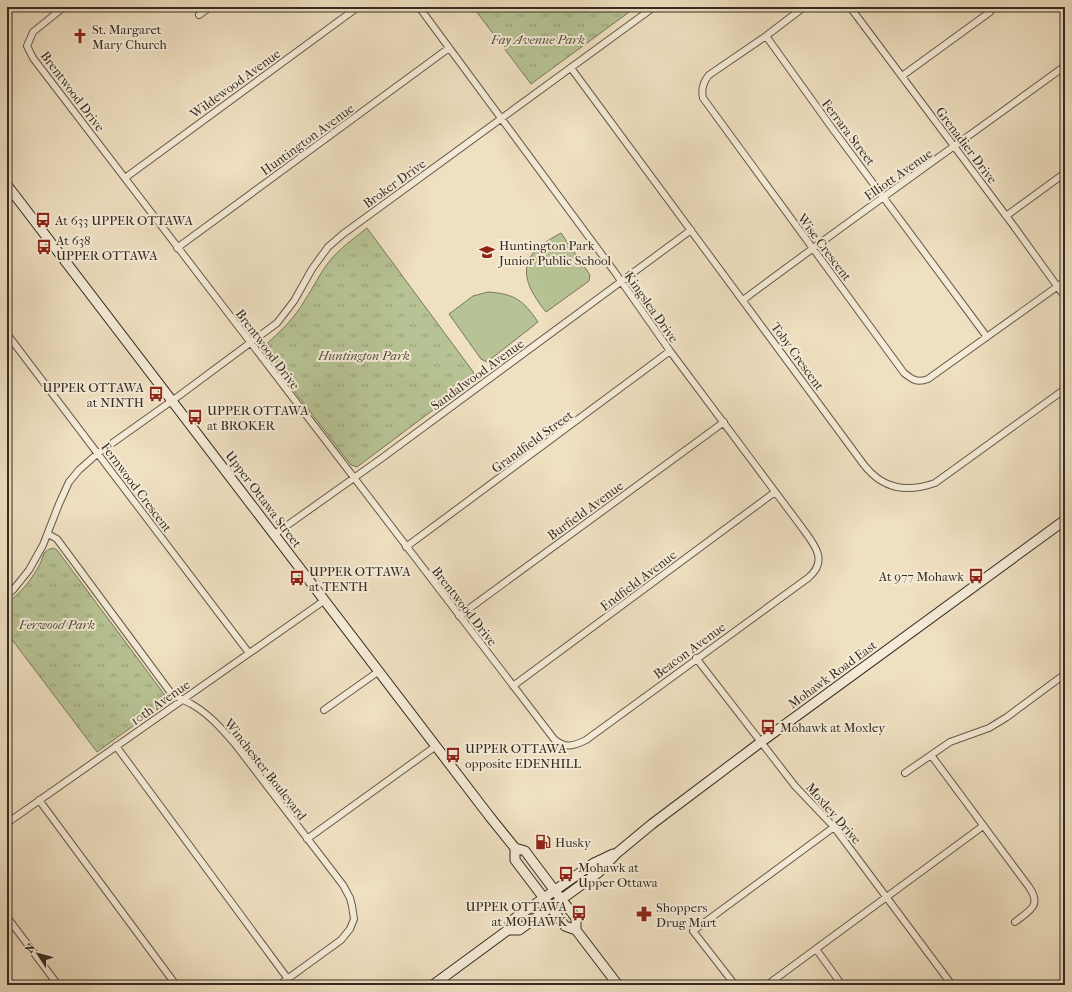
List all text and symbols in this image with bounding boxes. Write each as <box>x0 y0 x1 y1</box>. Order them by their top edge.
place label: St. Margaret Mary Church <box>92 22 168 52</box>
church icon: St. Margaret Mary Church <box>71 27 89 45</box>
park label: Fay Avenue Park <box>490 32 585 47</box>
street label: Wildewood Avenue <box>186 45 284 122</box>
street label: Brentwood Drive <box>38 48 108 135</box>
street label: Ferrara Street <box>819 96 879 169</box>
street label: Huntington Avenue <box>258 100 357 178</box>
street label: Grenadier Drive <box>933 104 1001 187</box>
street label: Elliott Avenue <box>861 145 936 203</box>
street label: Broker Drive <box>360 155 429 211</box>
street label: Wise Crescent <box>794 210 855 284</box>
bus stop icon: At 633 UPPER OTTAWA <box>34 211 52 229</box>
place label: At 633 UPPER OTTAWA <box>54 213 193 228</box>
place label: At 638 UPPER OTTAWA <box>55 233 158 263</box>
bus stop icon: At 638 UPPER OTTAWA <box>35 238 53 256</box>
place label: Huntington Park Junior Public School <box>498 238 612 268</box>
school or university icon: Huntington Park Junior Public School <box>478 243 496 261</box>
street label: Kingslea Drive <box>622 269 682 346</box>
street label: Brentwood Drive <box>233 306 303 393</box>
street label: Toby Crescent <box>768 320 827 393</box>
street label: Sandalwood Avenue <box>428 335 527 413</box>
park label: Huntington Park <box>317 348 410 363</box>
place label: UPPER OTTAWA at NINTH <box>42 380 145 410</box>
bus stop icon: UPPER OTTAWA at NINTH <box>147 385 165 403</box>
place label: UPPER OTTAWA at BROKER <box>207 403 309 433</box>
street label: Grandfield Street <box>489 407 576 476</box>
bus stop icon: UPPER OTTAWA at BROKER <box>186 408 204 426</box>
street label: Fernwood Crescent <box>98 440 175 535</box>
street label: Upper Ottawa Street <box>222 448 305 551</box>
street label: Burfield Avenue <box>544 477 627 543</box>
street label: Endfield Avenue <box>597 547 680 614</box>
place label: UPPER OTTAWA at TENTH <box>309 564 411 594</box>
street label: Brentwood Drive <box>429 564 501 649</box>
bus stop icon: At 977 Mohawk <box>967 567 985 585</box>
bus stop icon: UPPER OTTAWA at TENTH <box>288 569 306 587</box>
place label: At 977 Mohawk <box>878 569 964 584</box>
park label: Ferwood Park <box>18 617 95 632</box>
street label: Beacon Avenue <box>650 619 729 682</box>
street label: Mohawk Road East <box>785 637 880 711</box>
street label: 10th Avenue <box>128 676 193 728</box>
street label: Winchester Boulevard <box>221 715 310 824</box>
bus stop icon: Mohawk at Moxley <box>759 718 777 736</box>
place label: Mohawk at Moxley <box>780 720 886 735</box>
place label: UPPER OTTAWA opposite EDENHILL <box>465 741 581 771</box>
bus stop icon: UPPER OTTAWA opposite EDENHILL <box>444 746 462 764</box>
street label: Moxley Drive <box>803 780 865 847</box>
fuel station icon: Husky <box>534 833 552 851</box>
place label: Husky <box>555 835 592 850</box>
place label: Mohawk at Upper Ottawa <box>578 860 659 890</box>
bus stop icon: Mohawk at Upper Ottawa <box>557 865 575 883</box>
place label: UPPER OTTAWA at MOHAWK <box>465 899 568 929</box>
place label: Shoppers Drug Mart <box>656 900 717 930</box>
bus stop icon: UPPER OTTAWA at MOHAWK <box>570 904 588 922</box>
pharmacy icon: Shoppers Drug Mart <box>635 905 653 923</box>
north arrow <box>18 934 58 974</box>
text: N <box>23 941 38 956</box>

